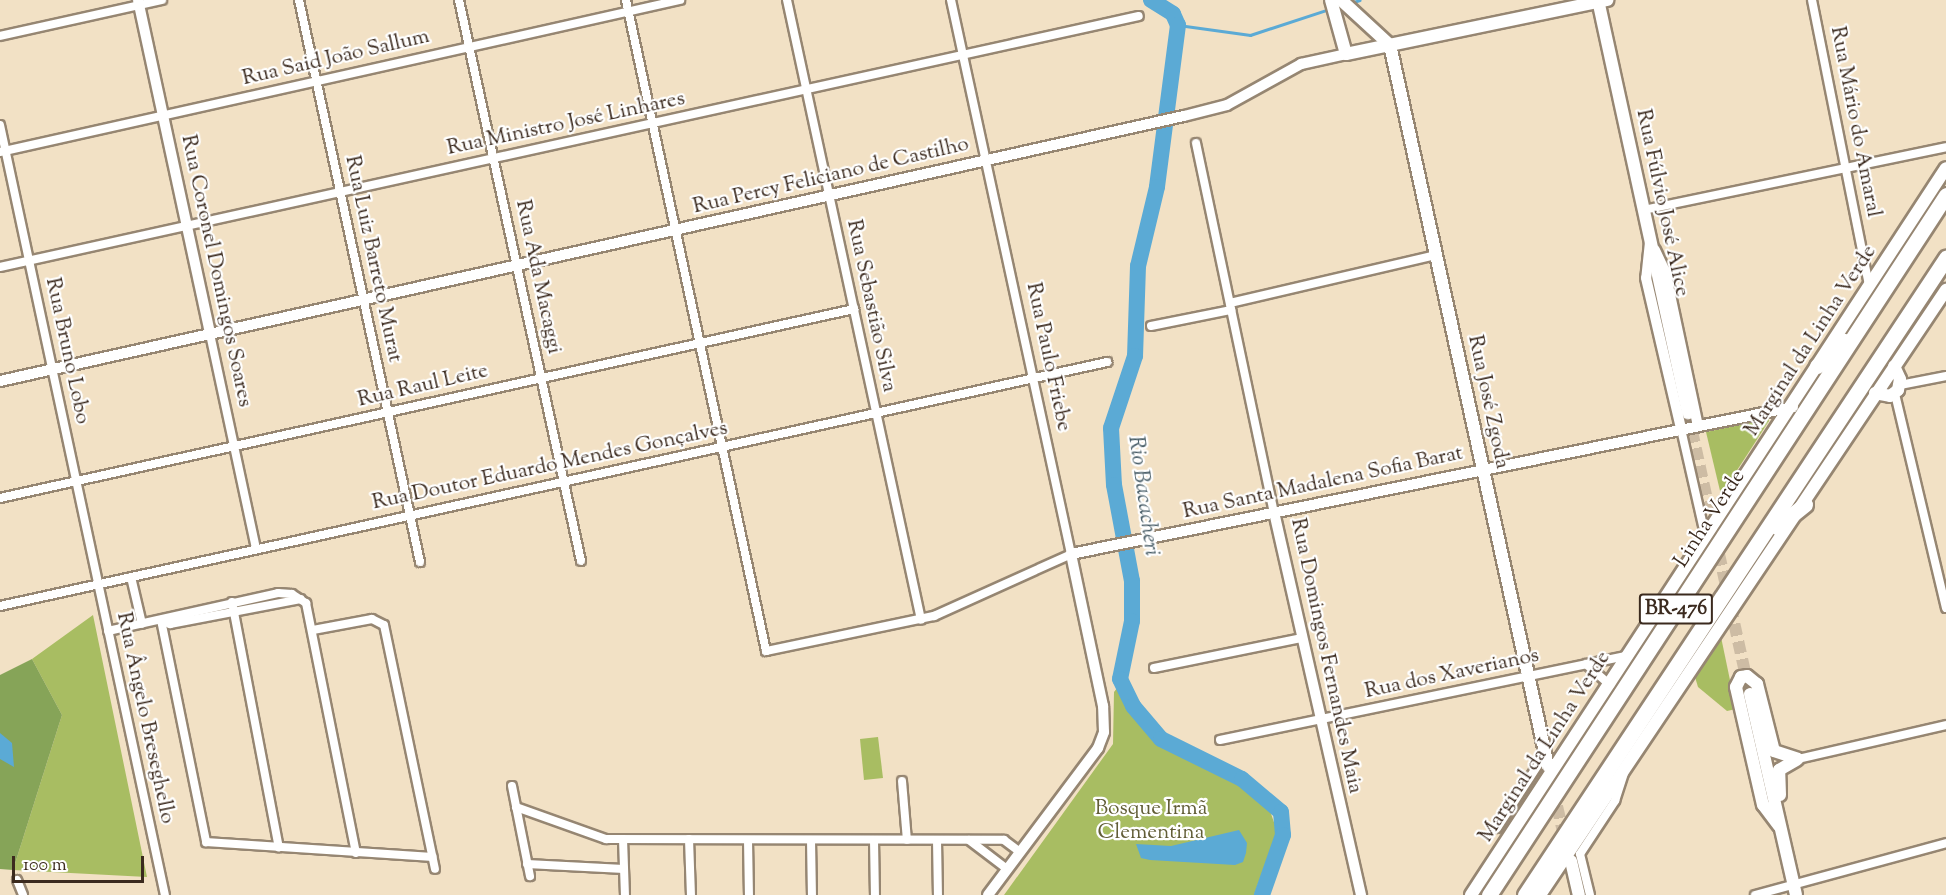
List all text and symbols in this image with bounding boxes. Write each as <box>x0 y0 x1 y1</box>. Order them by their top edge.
street label: Rua Said João Sallum <box>240 24 432 92</box>
street label: Rua Mário do Amaral <box>1824 24 1886 220</box>
street label: Rua Ministro José Linhares <box>445 86 687 162</box>
street label: Rua Fúlvio José Alice <box>1630 107 1694 299</box>
street label: Rua Percy Feliciano de Castilho <box>691 132 971 220</box>
street label: Rua Coronel Domingos Soares <box>175 133 257 409</box>
street label: Rua Luiz Barreto Murat <box>339 153 407 365</box>
street label: Rua Ada Macaggi <box>509 198 567 356</box>
street label: Rua Sebastião Silva <box>840 218 902 394</box>
street label: Marginal da Linha Verde <box>1740 241 1882 441</box>
street label: Rua Bruno Lobo <box>39 276 95 426</box>
street label: Rua Paulo Friebe <box>1020 280 1076 434</box>
street label: Rua José Zgoda <box>1462 333 1514 471</box>
street label: Rua Raul Leite <box>355 359 491 413</box>
street label: Rua Doutor Eduardo Mendes Gonçalves <box>370 416 730 516</box>
water label: Rio Bacacheri <box>1121 434 1163 558</box>
street label: Rua Santa Madalena Sofia Barat <box>1181 441 1465 525</box>
street label: Linha Verde <box>1669 465 1751 573</box>
street label: Rua Domingos Fernandes Maia <box>1284 516 1368 796</box>
road number: BR-476 <box>1638 592 1714 626</box>
street label: Rua Ângelo Breseghello <box>110 610 180 826</box>
street label: Rua dos Xaverianos <box>1363 643 1541 705</box>
street label: Marginal da Linha Verde <box>1474 647 1616 847</box>
park label: Bosque Irmã Clementina <box>1095 796 1207 846</box>
scale bar <box>15 844 147 882</box>
text: 100 m <box>23 853 67 879</box>

